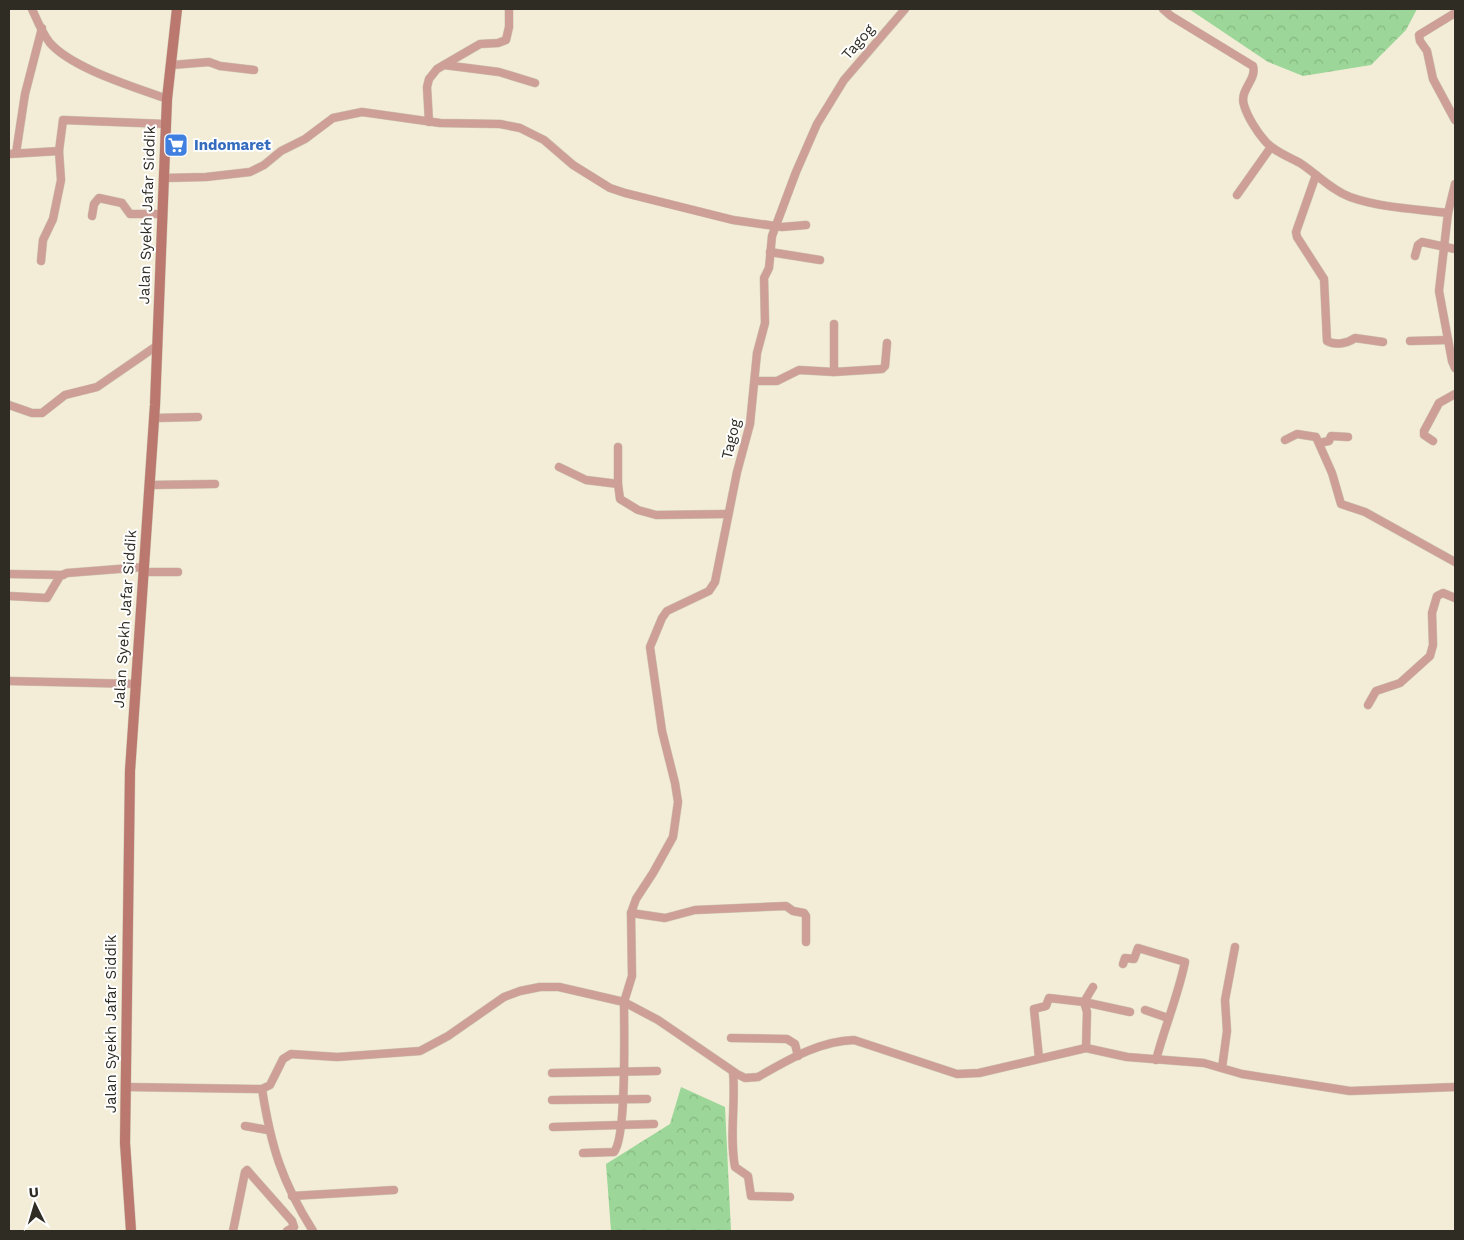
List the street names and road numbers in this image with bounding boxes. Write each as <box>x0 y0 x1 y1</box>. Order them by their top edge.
street label: Tagog <box>838 21 878 63</box>
street label: Jalan Syekh Jafar Siddik <box>135 125 159 305</box>
street label: Tagog <box>718 417 744 461</box>
street label: Jalan Syekh Jafar Siddik <box>110 529 140 709</box>
street label: Jalan Syekh Jafar Siddik <box>102 934 120 1113</box>

